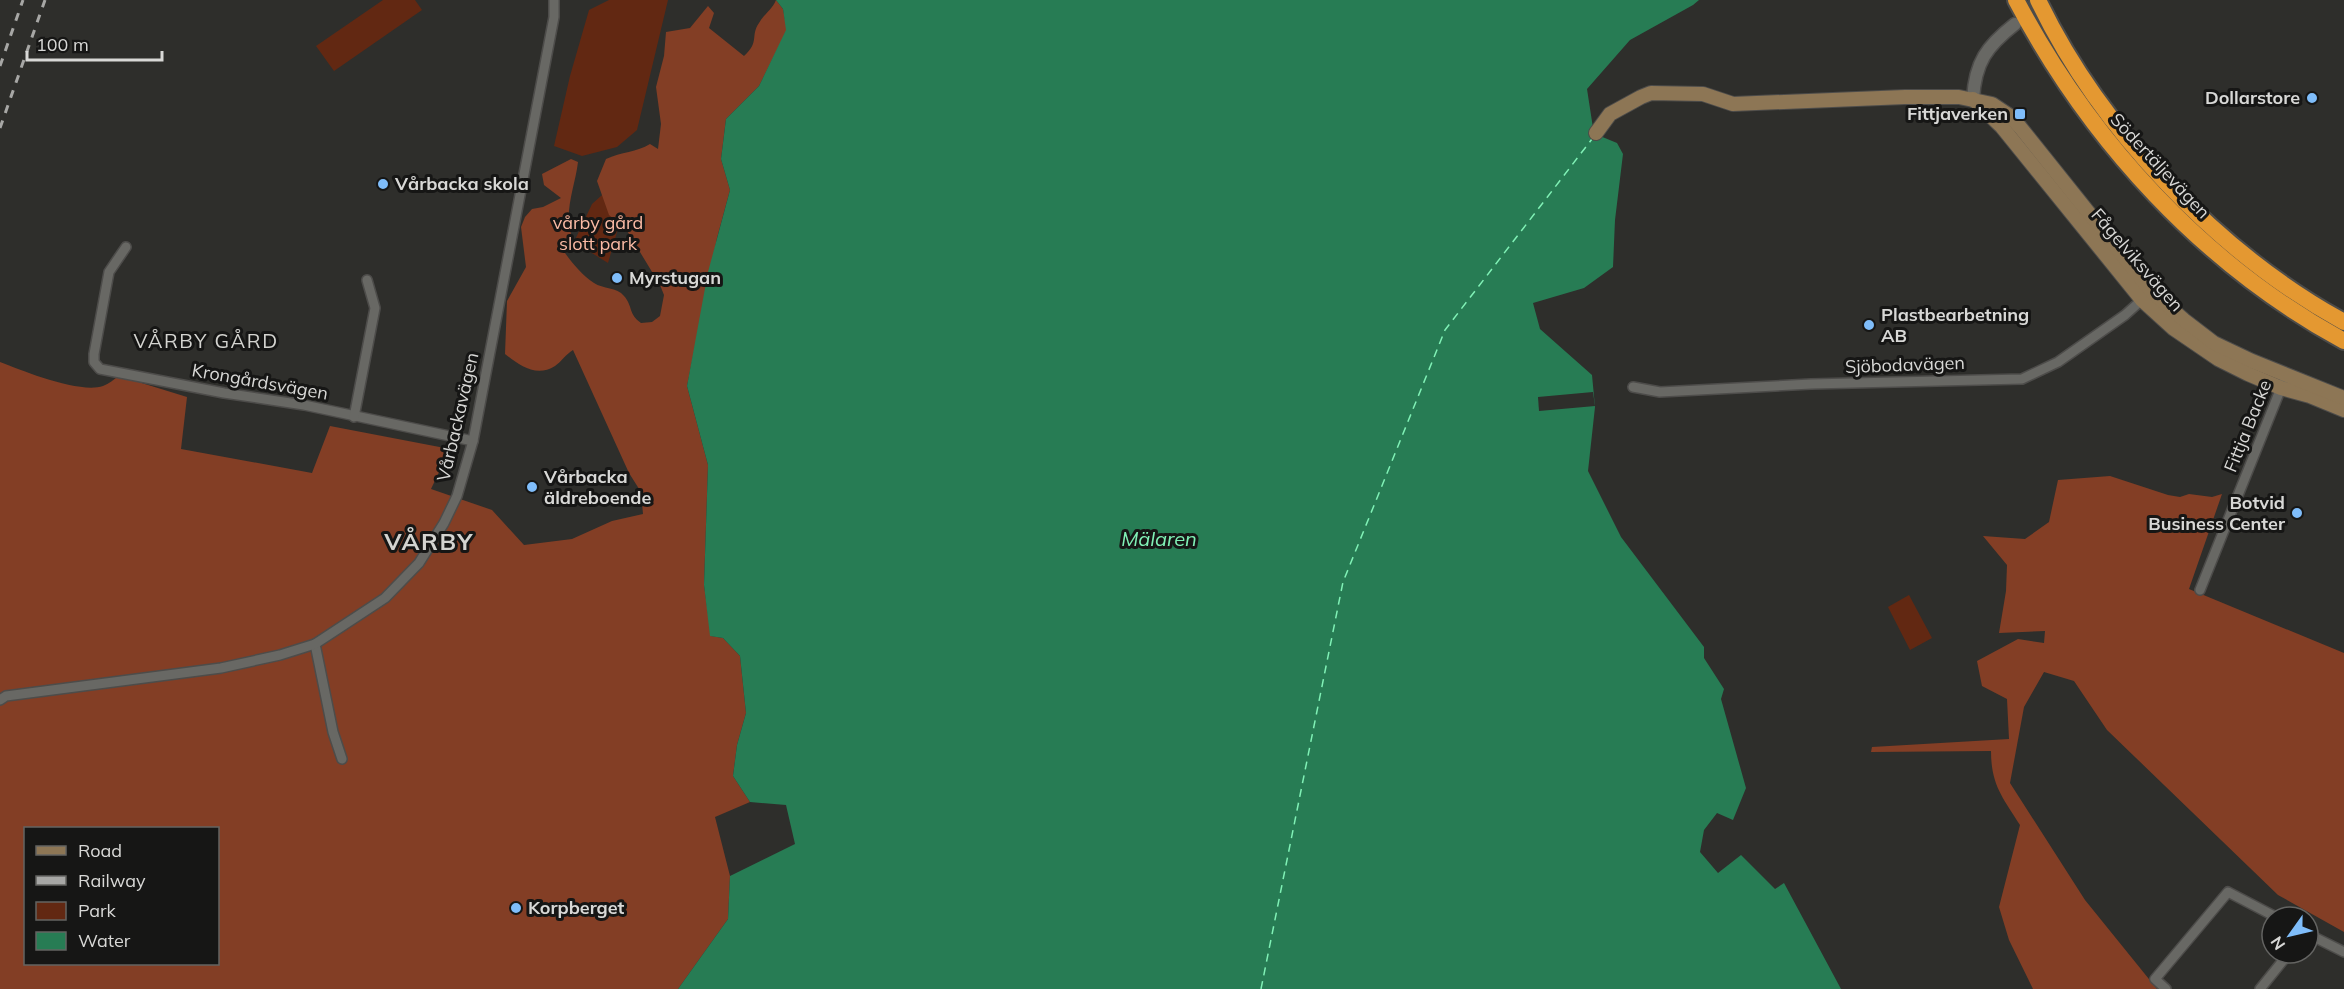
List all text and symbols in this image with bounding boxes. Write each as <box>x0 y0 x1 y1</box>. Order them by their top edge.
scale bar <box>27 24 162 62</box>
text: 100 m <box>36 33 89 56</box>
place label: Dollarstore <box>2205 86 2300 109</box>
marker: Dollarstore <box>2305 91 2319 105</box>
place label: Fittjaverken <box>1907 102 2008 125</box>
marker: Fittjaverken <box>2013 107 2027 121</box>
street label: Södertäljevägen <box>2106 108 2215 223</box>
place label: Vårbacka skola <box>394 172 529 195</box>
marker: Vårbacka skola <box>376 177 390 191</box>
street label: Fågelviksvägen <box>2086 203 2188 316</box>
park label: vårby gård slott park <box>553 211 643 255</box>
place label: Myrstugan <box>629 266 721 289</box>
marker: Myrstugan <box>610 271 624 285</box>
place label: Plastbearbetning AB <box>1881 303 2029 347</box>
marker: Plastbearbetning AB <box>1862 318 1876 332</box>
district label: VÅRBY GÅRD <box>133 328 279 353</box>
street label: Vårbackavägen <box>431 350 484 484</box>
street label: Sjöbodavägen <box>1845 351 1965 378</box>
street label: Krongårdsvägen <box>190 358 330 405</box>
street label: Fittja Backe <box>2219 376 2276 475</box>
place label: Vårbacka äldreboende <box>543 465 652 509</box>
marker: Vårbacka äldreboende <box>525 480 539 494</box>
place label: Botvid Business Center <box>2148 491 2286 535</box>
marker: Botvid Business Center <box>2290 506 2304 520</box>
district label: VÅRBY <box>383 526 474 556</box>
water label: Mälaren <box>1121 526 1197 551</box>
legend <box>24 827 219 965</box>
text: Road <box>78 839 122 862</box>
text: Railway <box>78 869 146 892</box>
place label: Korpberget <box>528 896 625 919</box>
text: Park <box>78 899 117 922</box>
marker: Korpberget <box>509 901 523 915</box>
north arrow <box>2260 905 2320 965</box>
text: Water <box>78 929 131 952</box>
text: N <box>2266 933 2289 954</box>

